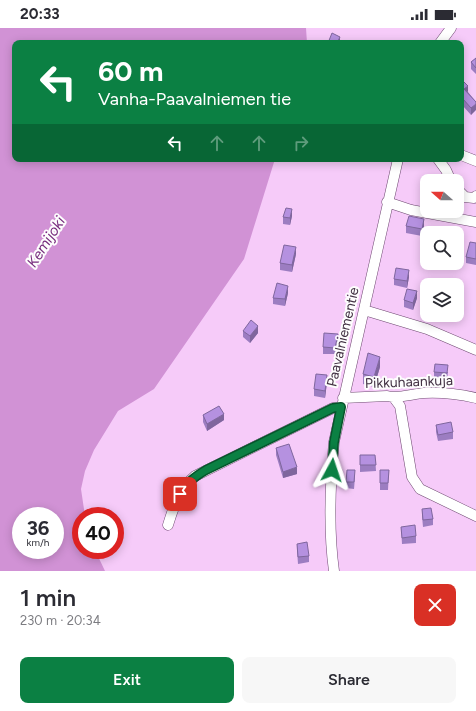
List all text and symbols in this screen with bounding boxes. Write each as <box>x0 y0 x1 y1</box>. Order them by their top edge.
text: 20:33 <box>20 5 60 23</box>
text: 60 m <box>98 54 163 88</box>
icon: left <box>32 56 84 108</box>
text: Vanha-Paavalniemen tie <box>98 88 291 110</box>
icon: left <box>164 132 186 154</box>
icon: ahead <box>206 132 228 154</box>
icon: ahead <box>248 132 270 154</box>
icon: right <box>290 132 312 154</box>
north arrow <box>420 174 464 218</box>
map controls <box>420 174 464 322</box>
water label: Kemijoki <box>23 213 69 271</box>
button: search <box>420 226 464 270</box>
button: layers <box>420 278 464 322</box>
street label: Paavalniementie <box>323 285 363 388</box>
street label: Pikkuhaankuja <box>365 372 453 392</box>
position arrow <box>311 449 353 491</box>
pin <box>163 477 197 511</box>
icon: arrive <box>169 483 191 505</box>
speed limit sign: 40 <box>72 507 124 559</box>
text: 36 <box>27 516 49 540</box>
text: km/h <box>27 536 49 549</box>
text: 1 min <box>20 583 76 612</box>
button: close <box>414 584 456 626</box>
text: 230 m · 20:34 <box>20 613 101 628</box>
button: Exit <box>20 657 234 703</box>
button: Share <box>242 657 456 703</box>

